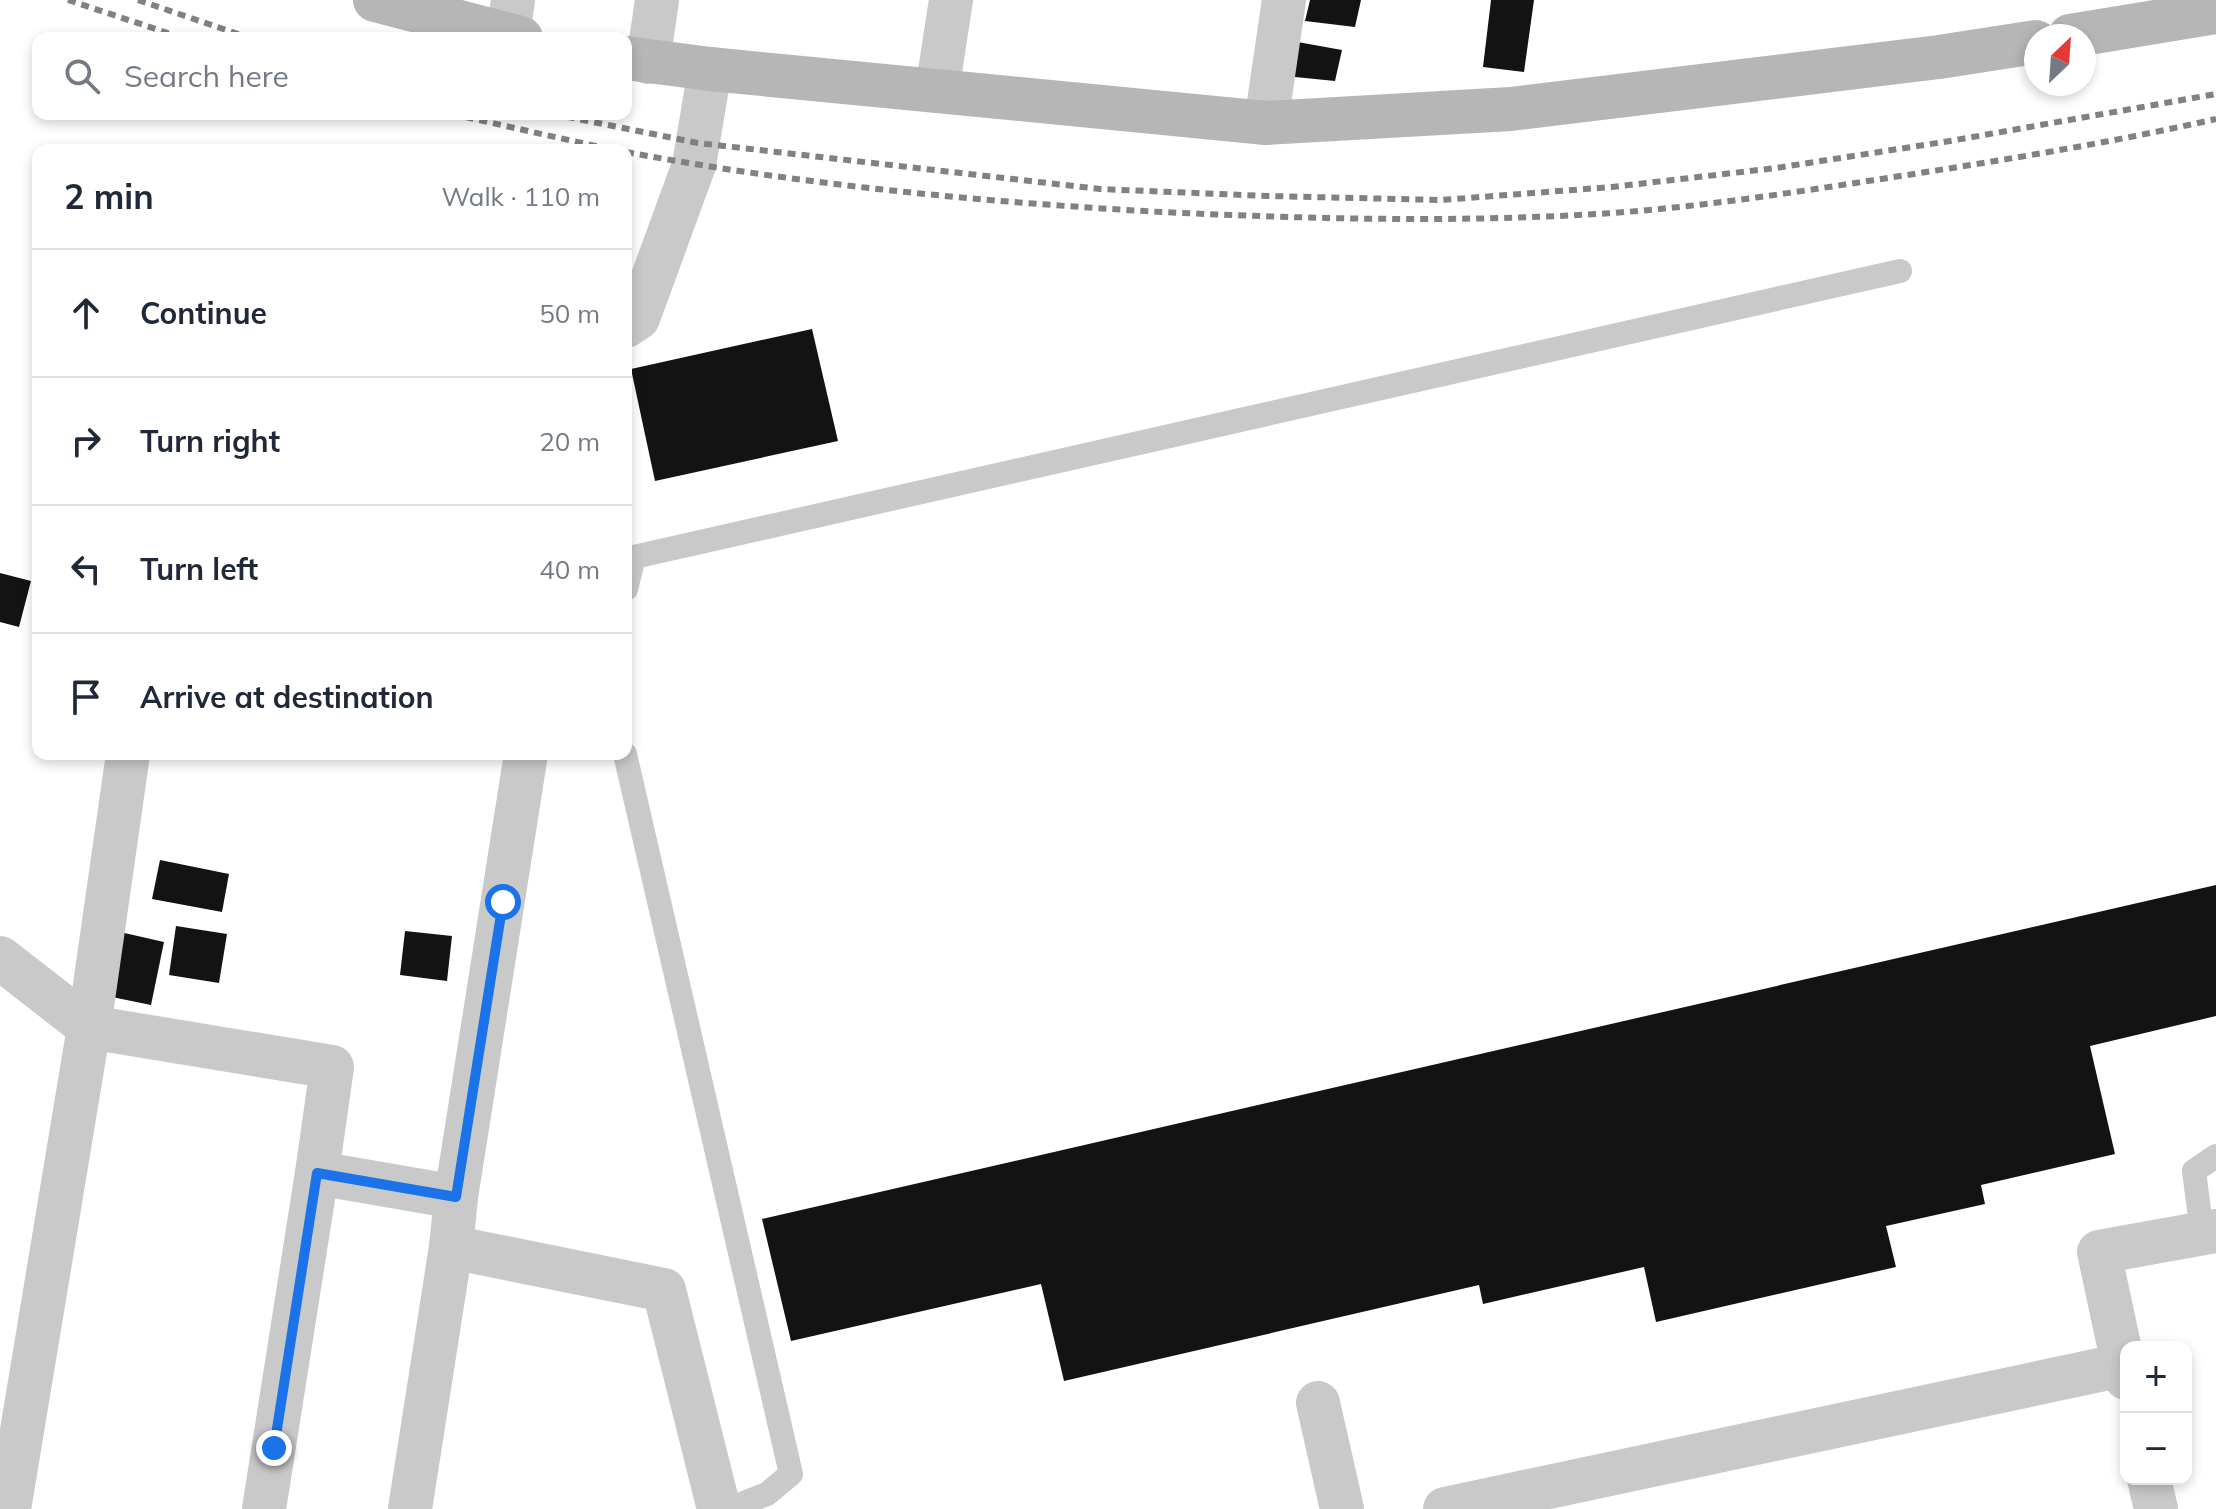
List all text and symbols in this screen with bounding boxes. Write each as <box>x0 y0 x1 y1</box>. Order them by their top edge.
north arrow <box>2024 24 2096 96</box>
search box <box>32 32 632 120</box>
icon: search <box>60 54 104 98</box>
text: Search here <box>124 57 289 95</box>
text: 2 min <box>64 175 154 218</box>
text: Walk · 110 m <box>441 180 600 213</box>
icon: ahead <box>64 291 108 335</box>
text: Continue <box>140 294 267 332</box>
text: 50 m <box>539 297 600 330</box>
icon: right <box>64 419 108 463</box>
text: Turn right <box>140 422 280 460</box>
text: 20 m <box>539 425 600 458</box>
icon: left <box>64 547 108 591</box>
text: Turn left <box>140 550 258 588</box>
text: 40 m <box>539 553 600 586</box>
icon: arrive <box>64 675 108 719</box>
text: Arrive at destination <box>140 678 434 716</box>
route start <box>485 884 521 920</box>
map controls <box>2120 1341 2192 1485</box>
button: + <box>2120 1341 2192 1413</box>
button: − <box>2120 1413 2192 1485</box>
route end <box>256 1430 292 1466</box>

